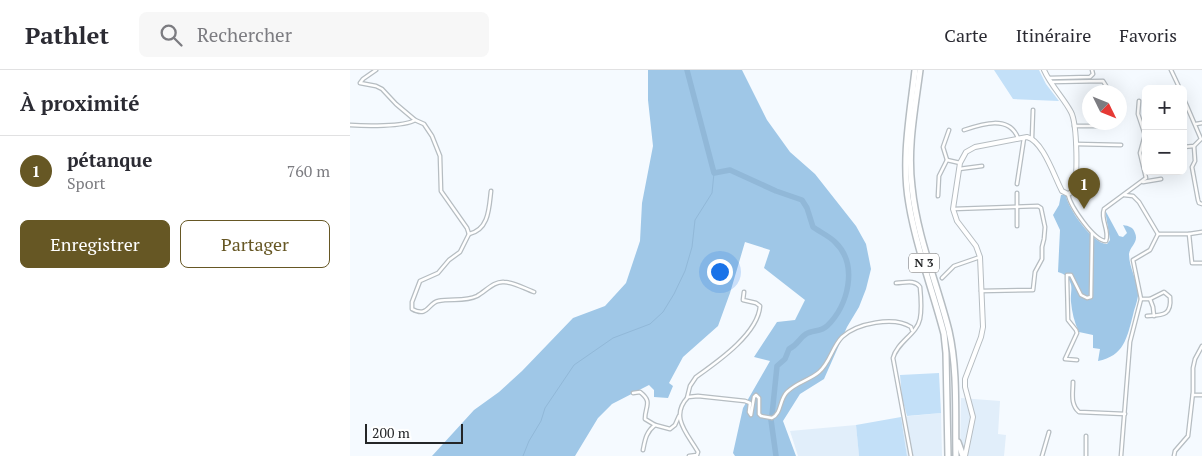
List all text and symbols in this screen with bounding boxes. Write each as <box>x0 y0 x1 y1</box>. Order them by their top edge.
search box <box>139 12 489 57</box>
text: Pathlet <box>25 19 109 51</box>
icon: search <box>157 21 185 49</box>
text: Rechercher <box>197 22 292 47</box>
text: Carte <box>944 23 988 47</box>
text: Itinéraire <box>1016 23 1091 47</box>
text: Favoris <box>1119 23 1177 47</box>
north arrow <box>1082 85 1127 130</box>
map controls <box>1142 85 1187 175</box>
button: + <box>1142 85 1187 130</box>
text: À proximité <box>20 89 140 117</box>
button: − <box>1142 130 1187 175</box>
text: pétanque <box>67 147 152 172</box>
text: 1 <box>31 160 41 182</box>
text: 760 m <box>287 160 330 182</box>
pin: 1 <box>1068 168 1100 209</box>
text: Sport <box>67 172 106 194</box>
button: Enregistrer <box>20 220 170 268</box>
button: Partager <box>180 220 330 268</box>
road number: N 3 <box>909 254 939 272</box>
your location <box>707 259 733 285</box>
scale bar <box>365 421 462 444</box>
text: 200 m <box>372 423 410 442</box>

